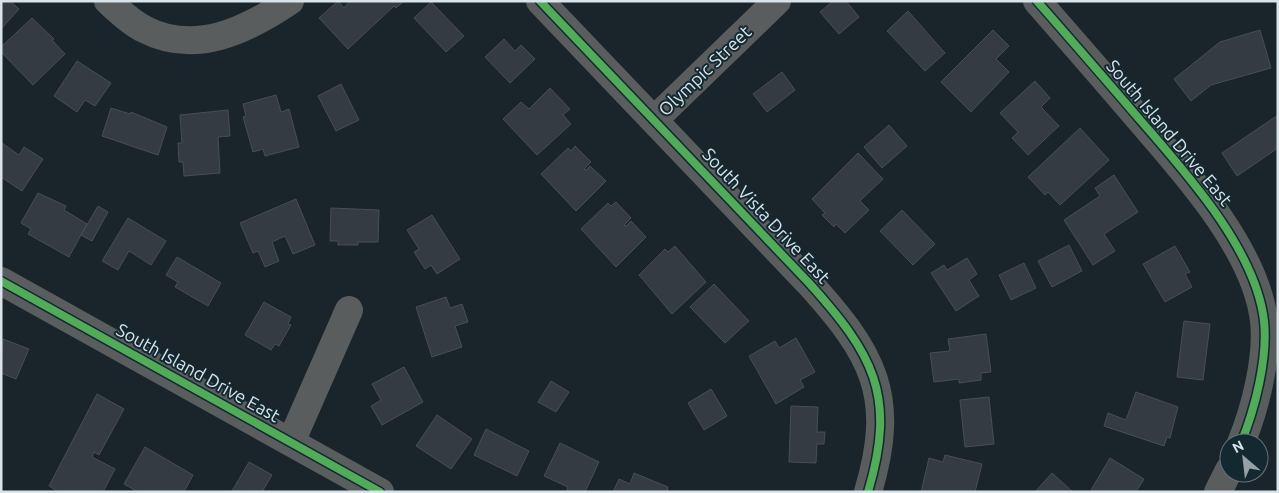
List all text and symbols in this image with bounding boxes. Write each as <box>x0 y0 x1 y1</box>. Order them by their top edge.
street label: Olympic Street <box>654 21 755 119</box>
street label: South Island Drive East <box>1103 55 1237 209</box>
street label: South Vista Drive East <box>699 144 834 287</box>
street label: South Island Drive East <box>113 319 284 425</box>
north arrow <box>1219 433 1269 483</box>
text: N <box>1230 437 1246 456</box>

